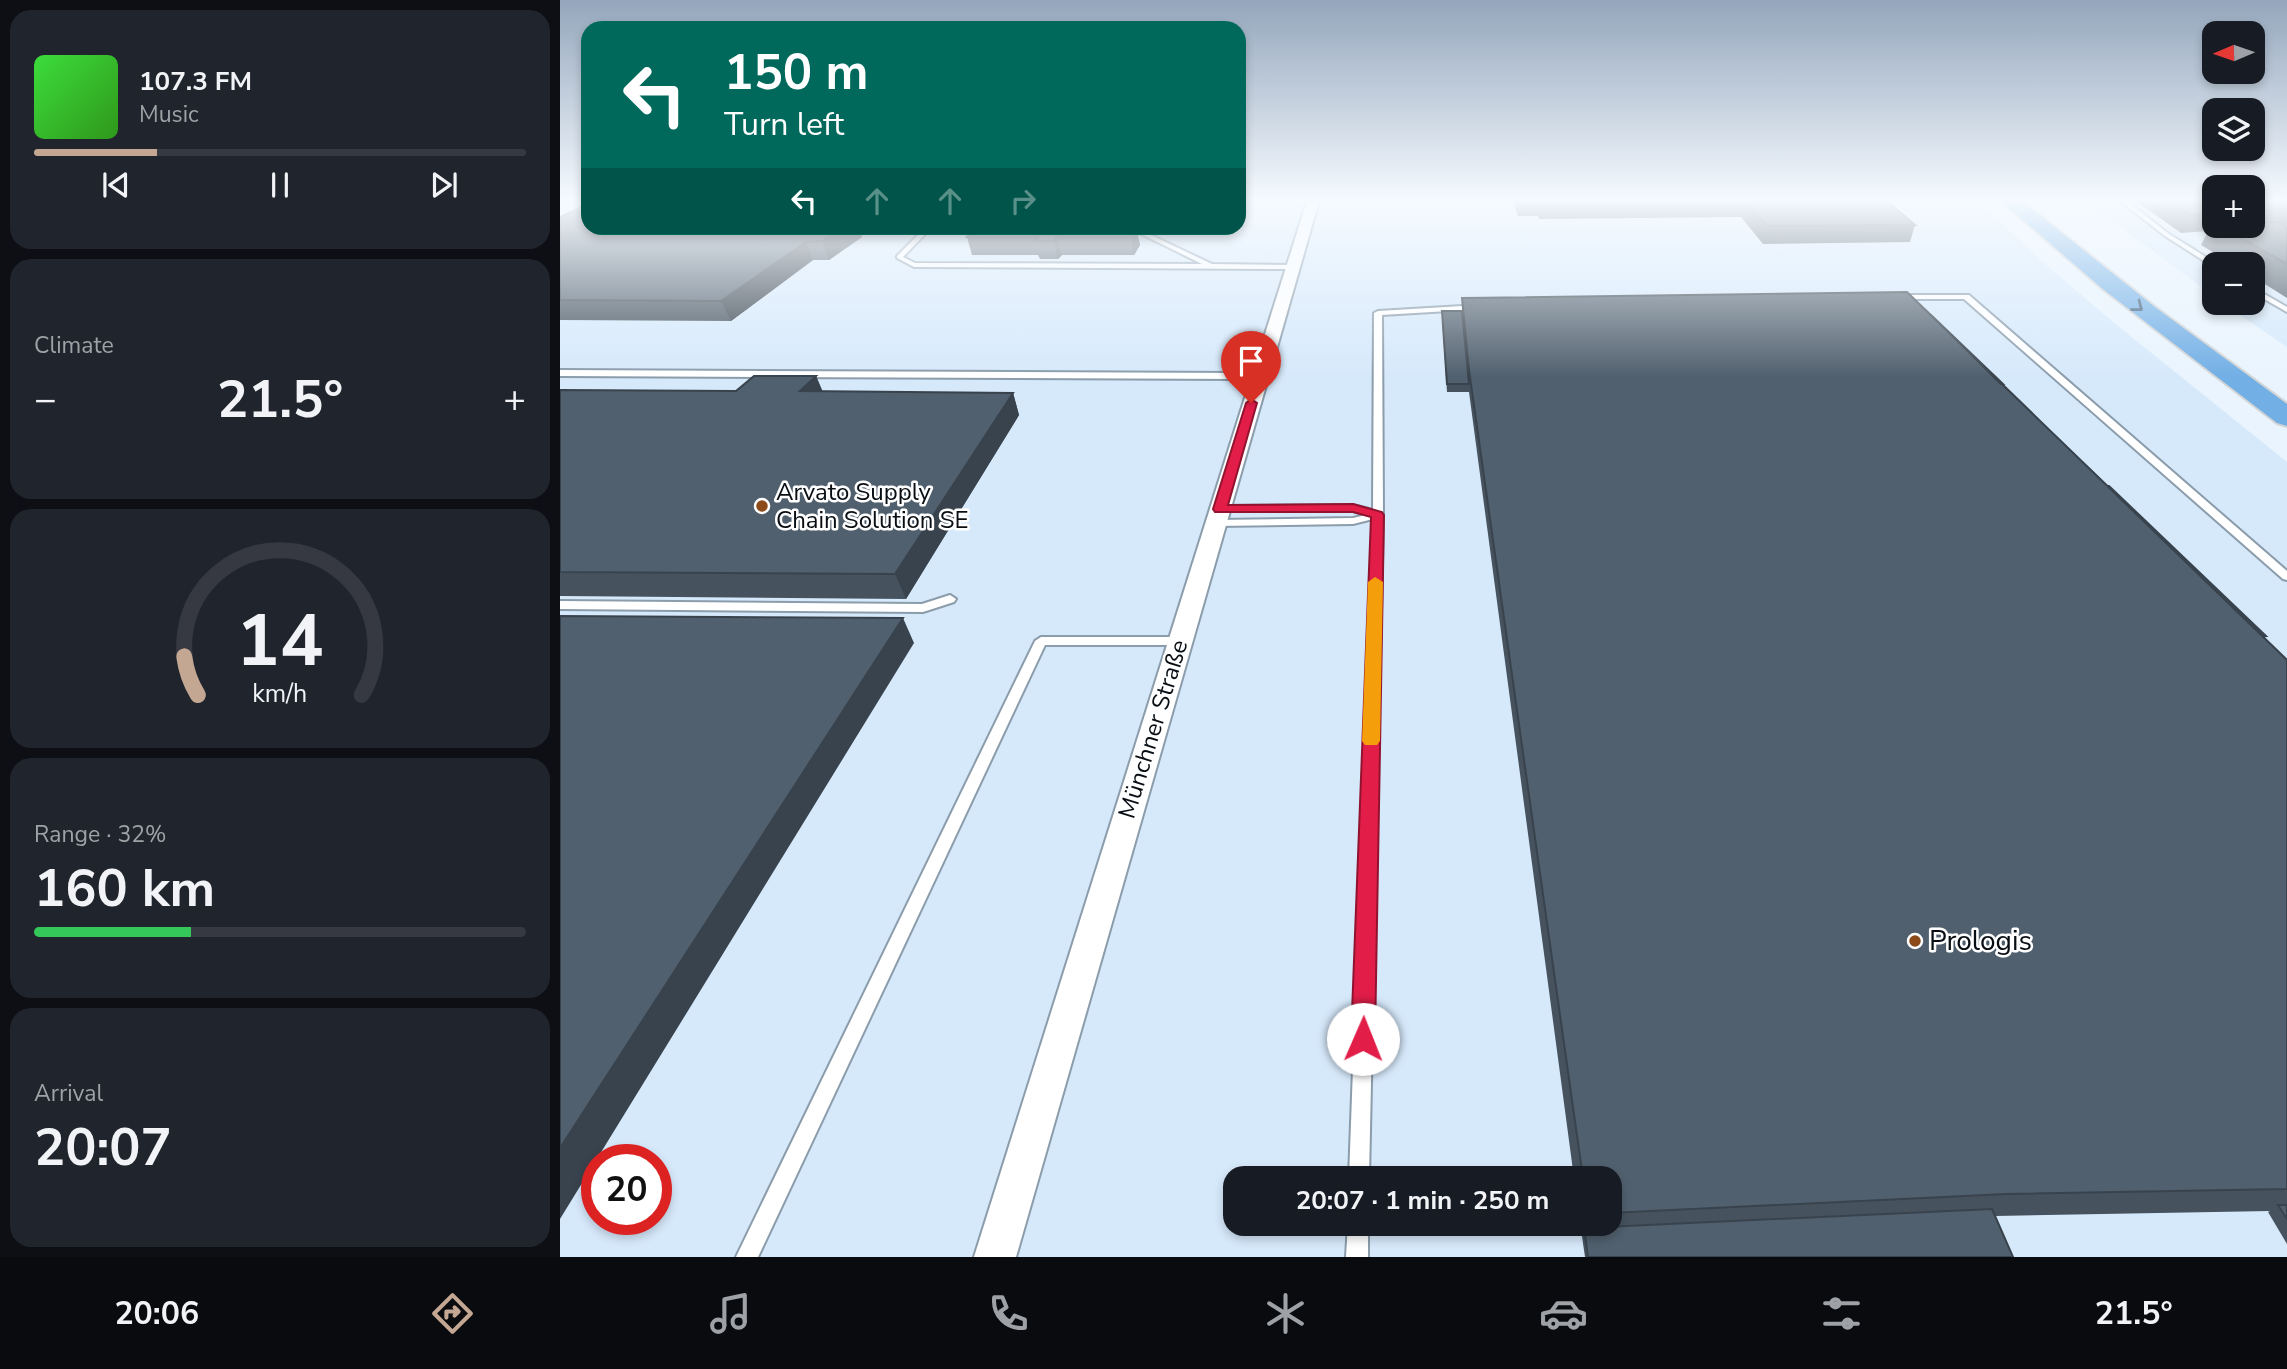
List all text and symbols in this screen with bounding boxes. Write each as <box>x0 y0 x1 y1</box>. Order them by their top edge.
north arrow <box>2202 21 2264 84</box>
map controls <box>2202 21 2265 315</box>
text: 150 m <box>724 39 868 106</box>
icon: left <box>609 49 700 140</box>
text: 107.3 FM <box>139 64 252 99</box>
button: layers <box>2202 98 2265 161</box>
text: Music <box>139 99 199 130</box>
text: Turn left <box>724 103 844 146</box>
icon: previous <box>97 166 135 204</box>
icon: pause <box>261 166 299 204</box>
icon: next <box>425 166 463 204</box>
button: + <box>2202 175 2265 238</box>
icon: left <box>785 182 823 220</box>
icon: ahead <box>858 182 896 220</box>
icon: ahead <box>931 182 969 220</box>
icon: right <box>1004 182 1042 220</box>
button: − <box>2202 252 2265 315</box>
one-way arrow <box>2131 298 2143 311</box>
text: Climate <box>34 330 114 361</box>
pin <box>1221 331 1281 403</box>
icon: arrive <box>1232 342 1270 380</box>
text: 21.5° <box>217 364 343 435</box>
text: − <box>34 374 57 425</box>
text: + <box>503 374 526 425</box>
place label: Arvato Supply Chain Solution SE <box>776 476 968 536</box>
marker: Arvato Supply Chain Solution SE <box>754 498 770 514</box>
text: 14 <box>236 591 324 691</box>
street label: Münchner Straße <box>1111 636 1195 822</box>
text: km/h <box>252 676 308 710</box>
text: Range · 32% <box>34 819 166 850</box>
text: 160 km <box>34 853 215 924</box>
place label: Prologis <box>1929 922 2032 960</box>
marker: Prologis <box>1907 933 1923 949</box>
position arrow <box>1326 1002 1400 1076</box>
text: Arrival <box>34 1078 103 1109</box>
text: 20:07 <box>34 1112 172 1183</box>
speed limit sign: 20 <box>581 1144 672 1235</box>
text: 20:07 · 1 min · 250 m <box>1296 1183 1549 1218</box>
icon: directions <box>428 1289 477 1338</box>
icon: music <box>706 1289 755 1338</box>
icon: phone <box>984 1289 1033 1338</box>
icon: climate <box>1261 1289 1310 1338</box>
icon: car <box>1539 1289 1588 1338</box>
icon: filters <box>1817 1289 1866 1338</box>
text: 20:06 <box>114 1292 199 1335</box>
text: 21.5° <box>2095 1292 2173 1335</box>

